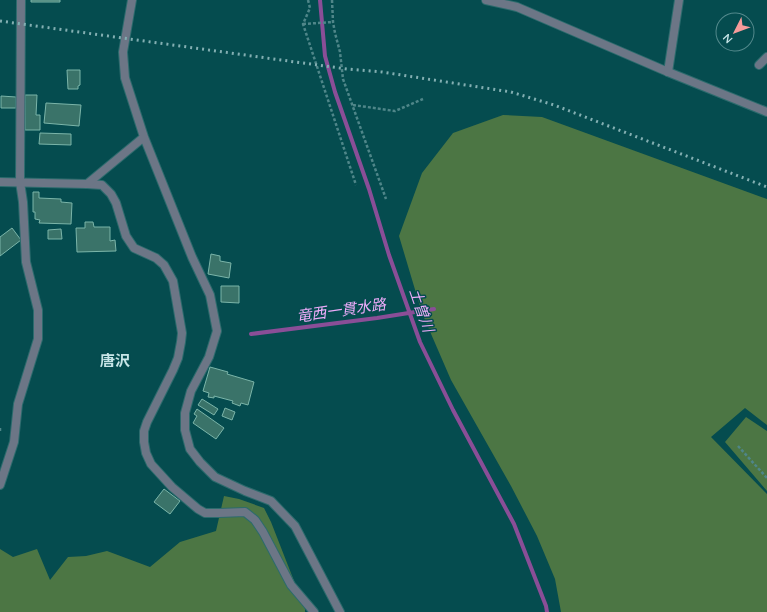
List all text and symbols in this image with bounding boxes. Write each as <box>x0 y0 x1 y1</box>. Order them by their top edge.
north arrow <box>715 12 755 52</box>
text: N <box>720 31 735 46</box>
water label: 土曽川 <box>406 286 439 336</box>
water label: 竜西一貫水路 <box>295 294 389 326</box>
district label: 唐沢 <box>100 351 130 370</box>

